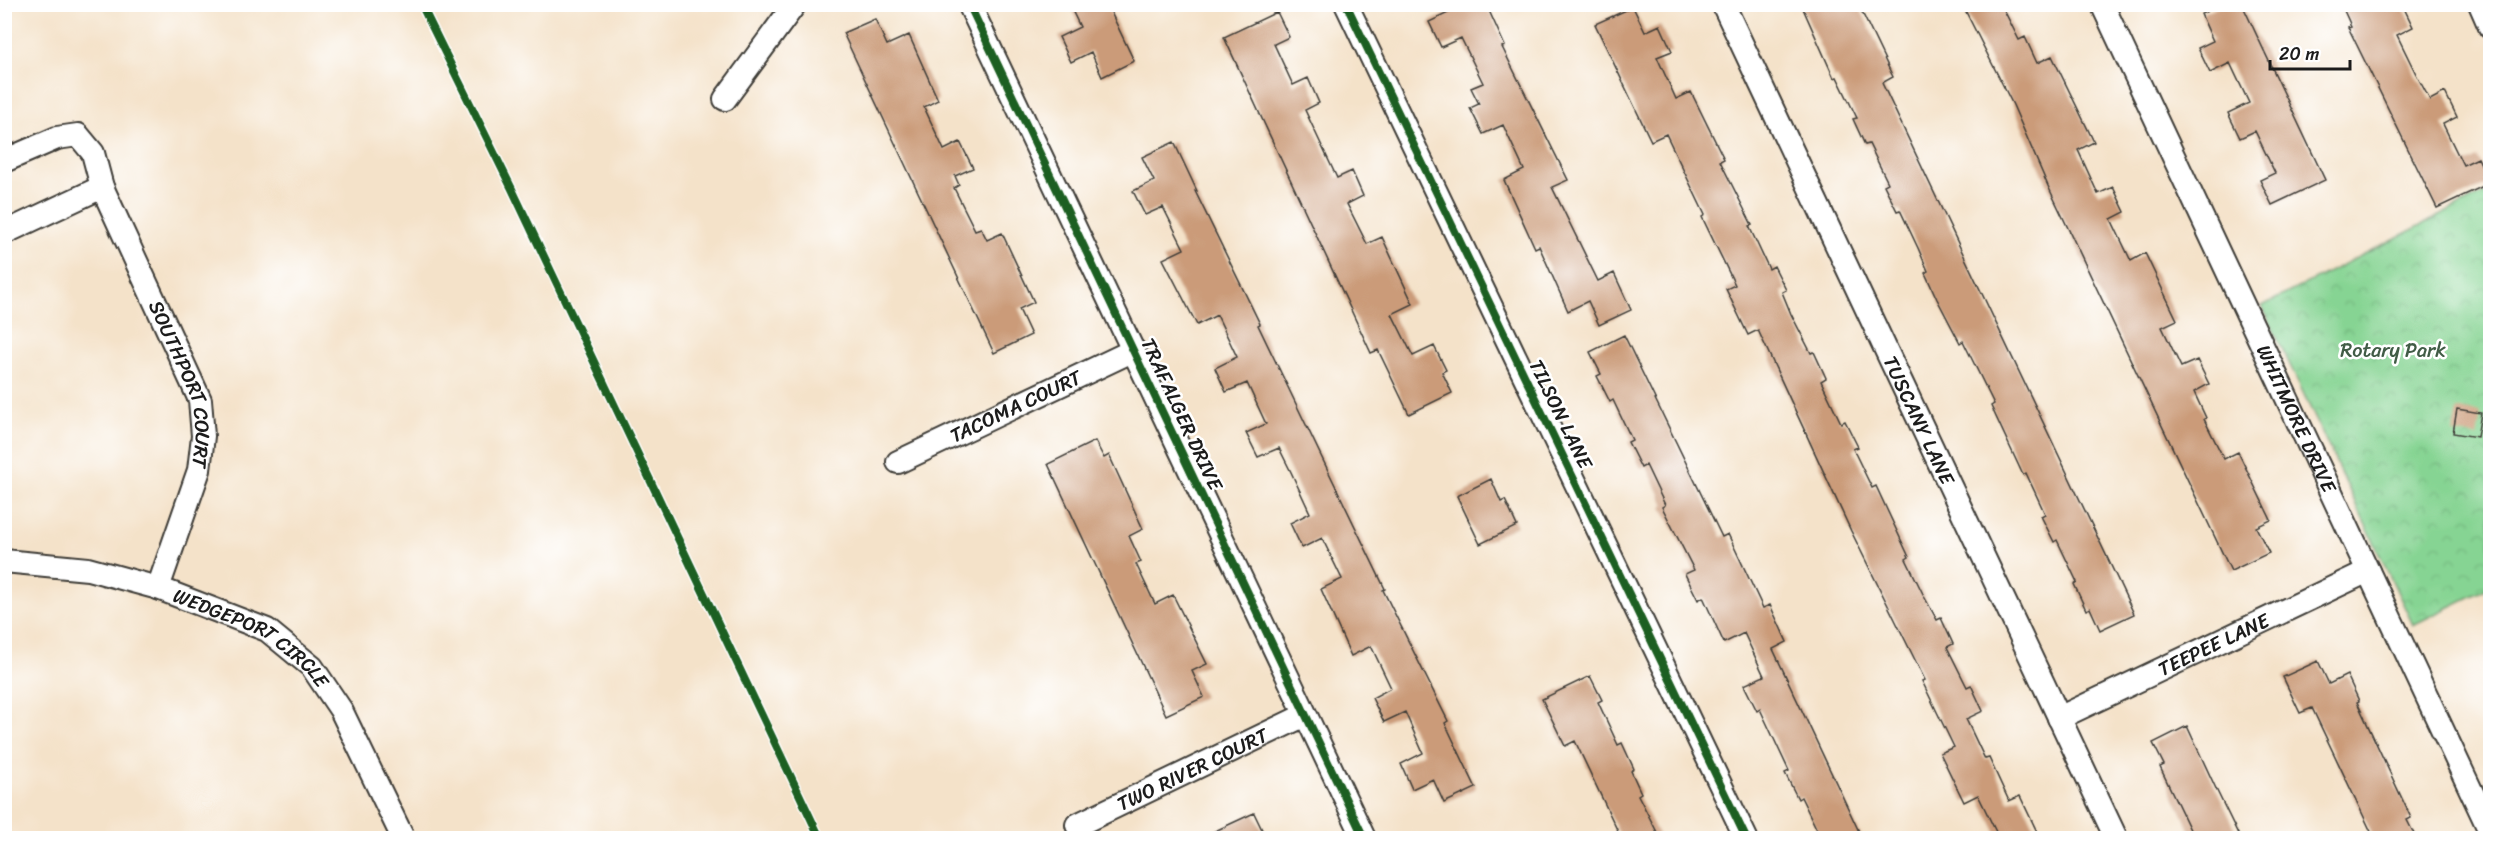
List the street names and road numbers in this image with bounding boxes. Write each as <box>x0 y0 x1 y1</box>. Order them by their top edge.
street label: SOUTHPORT COURT <box>138 295 220 471</box>
street label: TRAFALGER DRIVE <box>1131 332 1233 498</box>
street label: WHITMORE DRIVE <box>2246 339 2347 501</box>
street label: TUSCANY LANE <box>1873 350 1965 493</box>
street label: TILSON LANE <box>1519 353 1603 477</box>
street label: TACOMA COURT <box>944 360 1088 453</box>
street label: WEDGEPORT CIRCLE <box>168 578 339 697</box>
street label: TEEPEE LANE <box>2152 603 2277 687</box>
street label: TWO RIVER COURT <box>1111 718 1275 821</box>

